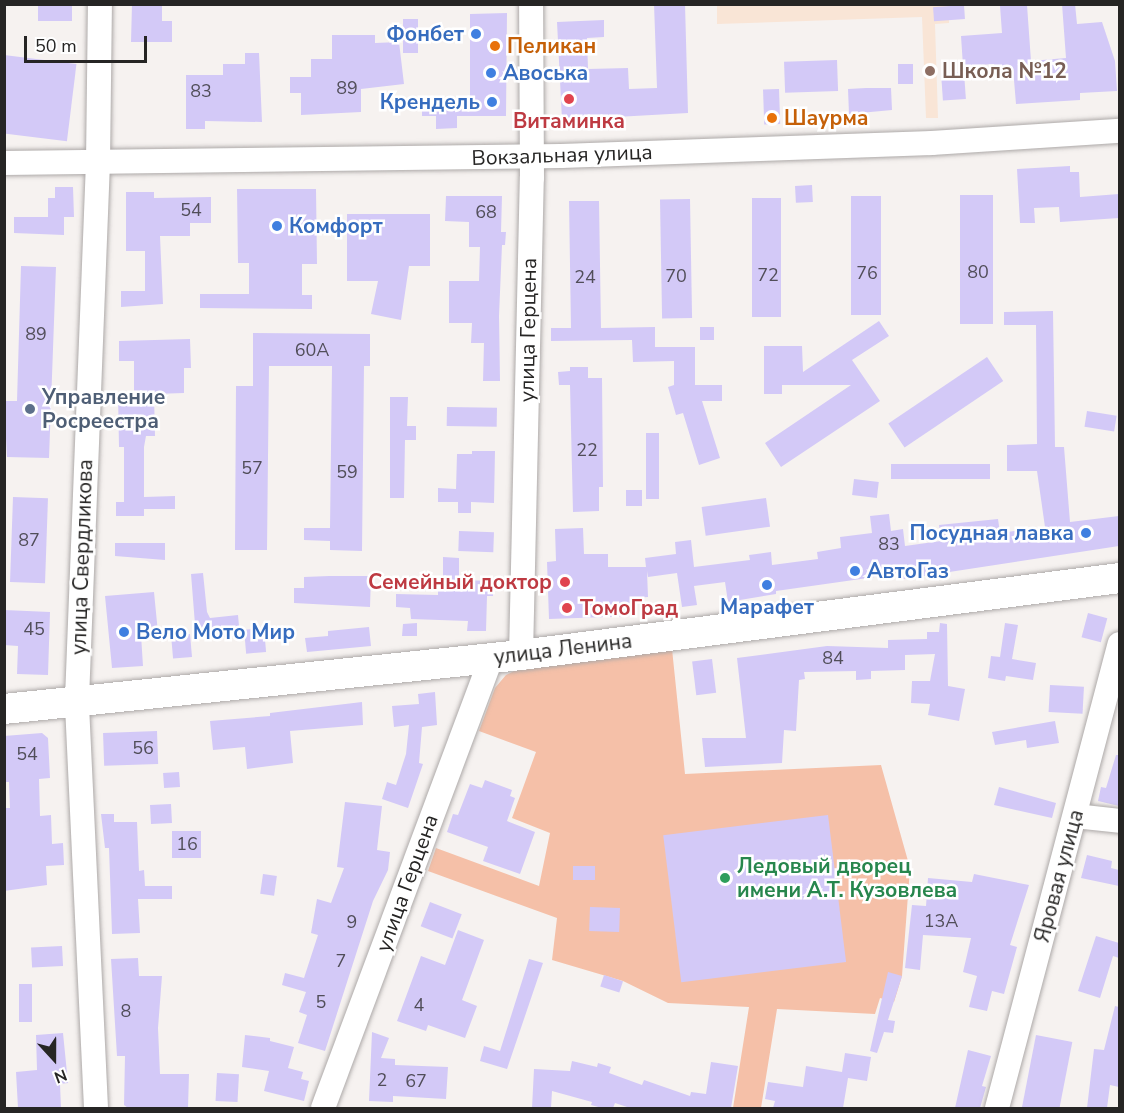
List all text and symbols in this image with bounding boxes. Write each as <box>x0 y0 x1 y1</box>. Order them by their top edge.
place label: Фонбет <box>386 21 464 47</box>
scale bar <box>27 24 150 62</box>
marker: Фонбет <box>469 27 483 41</box>
place label: Пеликан <box>507 33 596 59</box>
text: 50 m <box>35 34 77 58</box>
marker: Пеликан <box>488 39 502 53</box>
place label: Школа №12 <box>942 58 1067 84</box>
place label: Авоська <box>503 60 588 86</box>
marker: Школа №12 <box>923 64 937 78</box>
marker: Авоська <box>484 66 498 80</box>
house number: 89 <box>336 77 358 99</box>
house number: 83 <box>190 80 212 102</box>
place label: Крендель <box>380 89 480 115</box>
marker: Витаминка <box>562 92 576 106</box>
marker: Крендель <box>485 95 499 109</box>
place label: Шаурма <box>784 105 869 131</box>
place label: Витаминка <box>513 108 625 134</box>
marker: Шаурма <box>765 111 779 125</box>
street label: Вокзальная улица <box>471 139 653 171</box>
house number: 54 <box>180 199 202 221</box>
house number: 68 <box>475 201 497 223</box>
place label: Комфорт <box>289 213 383 239</box>
marker: Комфорт <box>270 219 284 233</box>
street label: улица Герцена <box>514 258 542 402</box>
house number: 80 <box>967 261 989 283</box>
house number: 76 <box>856 262 878 284</box>
house number: 72 <box>757 264 779 286</box>
house number: 70 <box>665 265 687 287</box>
house number: 24 <box>574 266 596 288</box>
house number: 89 <box>25 323 47 345</box>
house number: 60А <box>295 339 329 361</box>
place label: Управление Росреестра <box>42 384 165 434</box>
marker: Управление Росреестра <box>23 402 37 416</box>
house number: 22 <box>576 439 598 461</box>
house number: 57 <box>241 457 263 479</box>
street label: улица Свердликова <box>66 459 98 655</box>
house number: 59 <box>336 461 358 483</box>
place label: Посудная лавка <box>910 520 1074 546</box>
marker: Посудная лавка <box>1079 526 1093 540</box>
house number: 87 <box>18 529 40 551</box>
house number: 83 <box>878 533 900 555</box>
place label: АвтоГаз <box>867 558 949 584</box>
marker: АвтоГаз <box>848 564 862 578</box>
place label: Семейный доктор <box>368 569 552 595</box>
marker: Семейный доктор <box>556 573 574 591</box>
marker: Марафет <box>760 578 774 592</box>
place label: Марафет <box>720 594 814 620</box>
place label: ТомоГрад <box>580 595 678 621</box>
marker: ТомоГрад <box>558 599 576 617</box>
house number: 45 <box>23 618 45 640</box>
place label: Вело Мото Мир <box>136 619 295 645</box>
marker: Вело Мото Мир <box>117 625 131 639</box>
street label: улица Ленина <box>492 628 634 670</box>
house number: 84 <box>822 647 844 669</box>
house number: 56 <box>132 737 154 759</box>
house number: 54 <box>16 743 38 765</box>
street label: Яровая улица <box>1029 807 1089 945</box>
street label: улица Герцена <box>370 811 444 955</box>
house number: 16 <box>176 833 198 855</box>
place label: Ледовый дворец имени А.Т. Кузовлева <box>737 853 957 903</box>
marker: Ледовый дворец имени А.Т. Кузовлева <box>718 871 732 885</box>
house number: 13А <box>924 910 958 932</box>
house number: 9 <box>347 911 357 933</box>
house number: 7 <box>336 950 346 972</box>
house number: 5 <box>316 991 326 1013</box>
house number: 4 <box>414 994 424 1016</box>
house number: 8 <box>121 1000 131 1022</box>
north arrow <box>24 1029 84 1089</box>
text: N <box>51 1063 70 1088</box>
house number: 2 <box>377 1069 387 1091</box>
house number: 67 <box>405 1070 427 1092</box>

